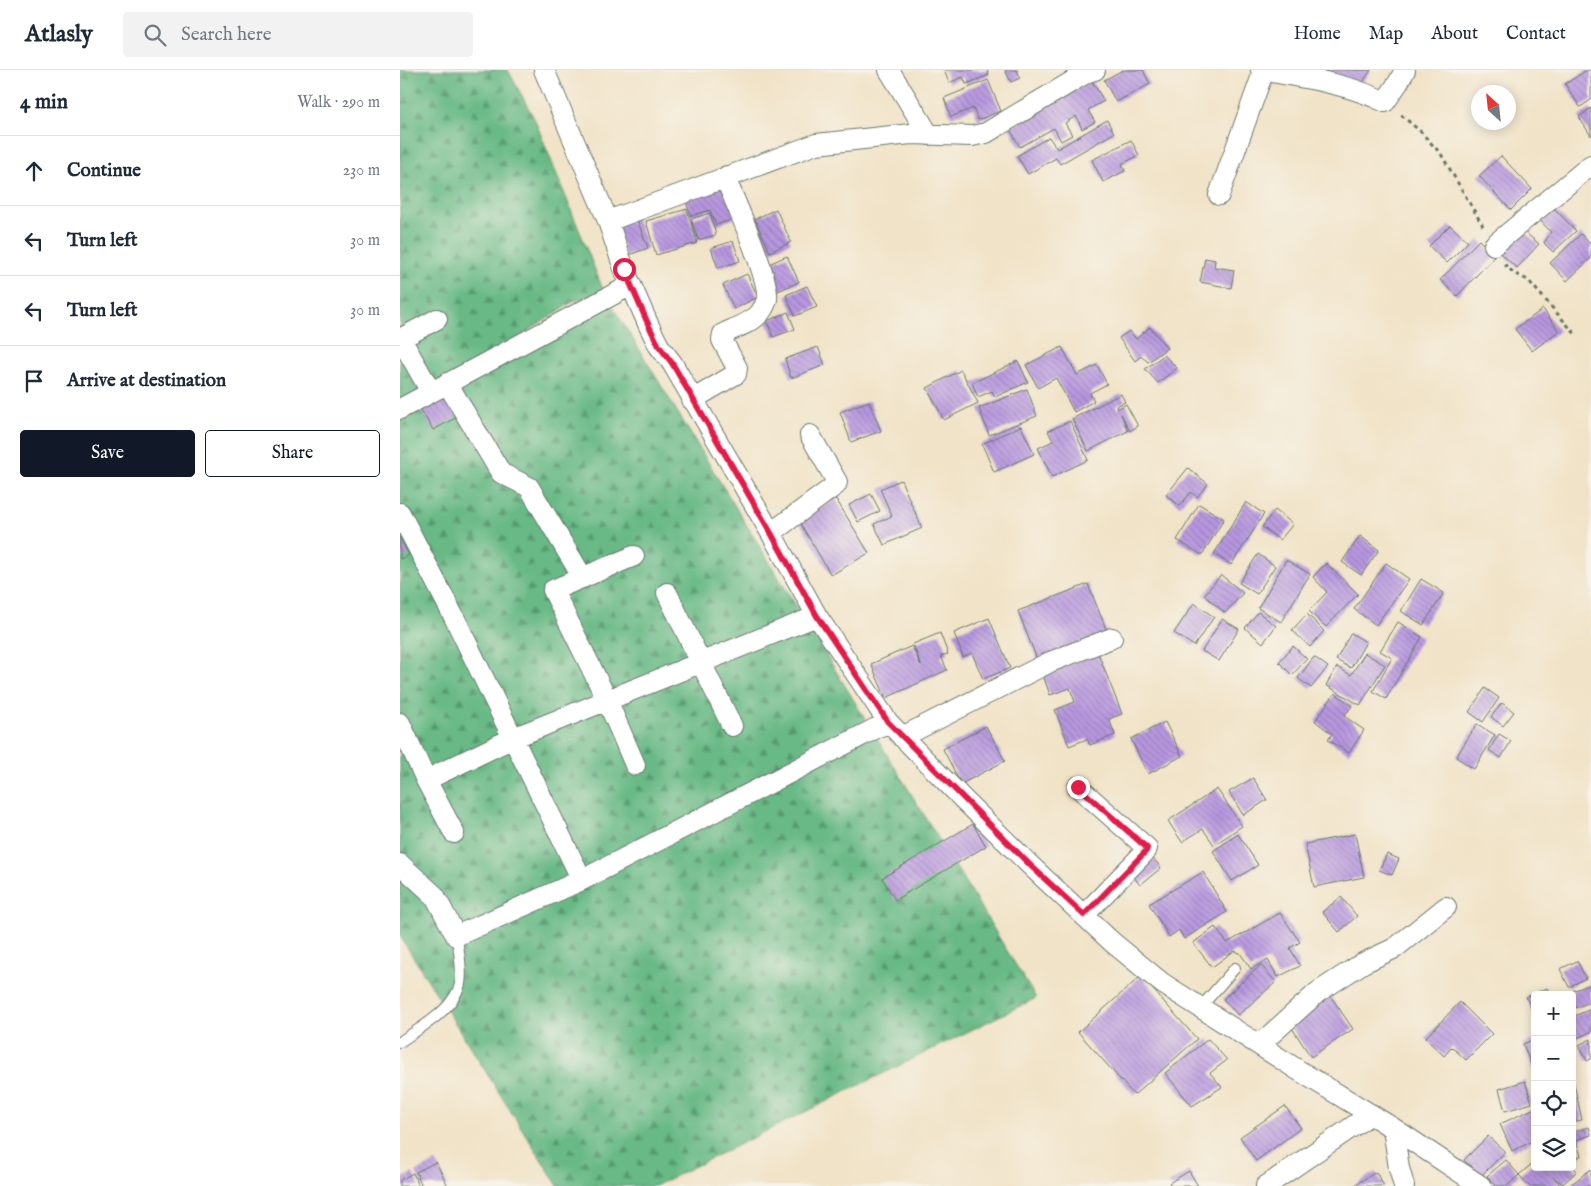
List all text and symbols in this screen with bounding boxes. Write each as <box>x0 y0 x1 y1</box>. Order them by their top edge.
search box <box>123 12 473 57</box>
text: Atlasly <box>25 19 93 50</box>
icon: search <box>141 21 169 49</box>
text: Search here <box>181 23 271 47</box>
text: Home <box>1294 23 1341 46</box>
text: Map <box>1369 23 1403 46</box>
text: About <box>1431 23 1478 46</box>
text: Contact <box>1506 23 1566 46</box>
north arrow <box>1471 85 1516 130</box>
text: 4 min <box>20 89 68 116</box>
text: Walk · 290 m <box>297 93 380 113</box>
icon: ahead <box>20 157 48 185</box>
text: Continue <box>67 159 141 183</box>
text: 230 m <box>343 161 380 181</box>
icon: left <box>20 227 48 255</box>
text: Turn left <box>67 229 138 253</box>
text: 30 m <box>350 231 380 251</box>
route start <box>613 258 636 281</box>
icon: left <box>20 297 48 325</box>
text: Turn left <box>67 299 138 323</box>
text: 30 m <box>350 301 380 321</box>
icon: arrive <box>20 367 48 395</box>
text: Arrive at destination <box>67 369 226 393</box>
button: Save <box>20 430 195 477</box>
button: Share <box>205 430 380 477</box>
route end <box>1067 776 1090 799</box>
map controls <box>1531 991 1576 1171</box>
button: + <box>1531 991 1576 1036</box>
button: − <box>1531 1036 1576 1081</box>
button: locate <box>1531 1081 1576 1126</box>
button: layers <box>1531 1126 1576 1171</box>

